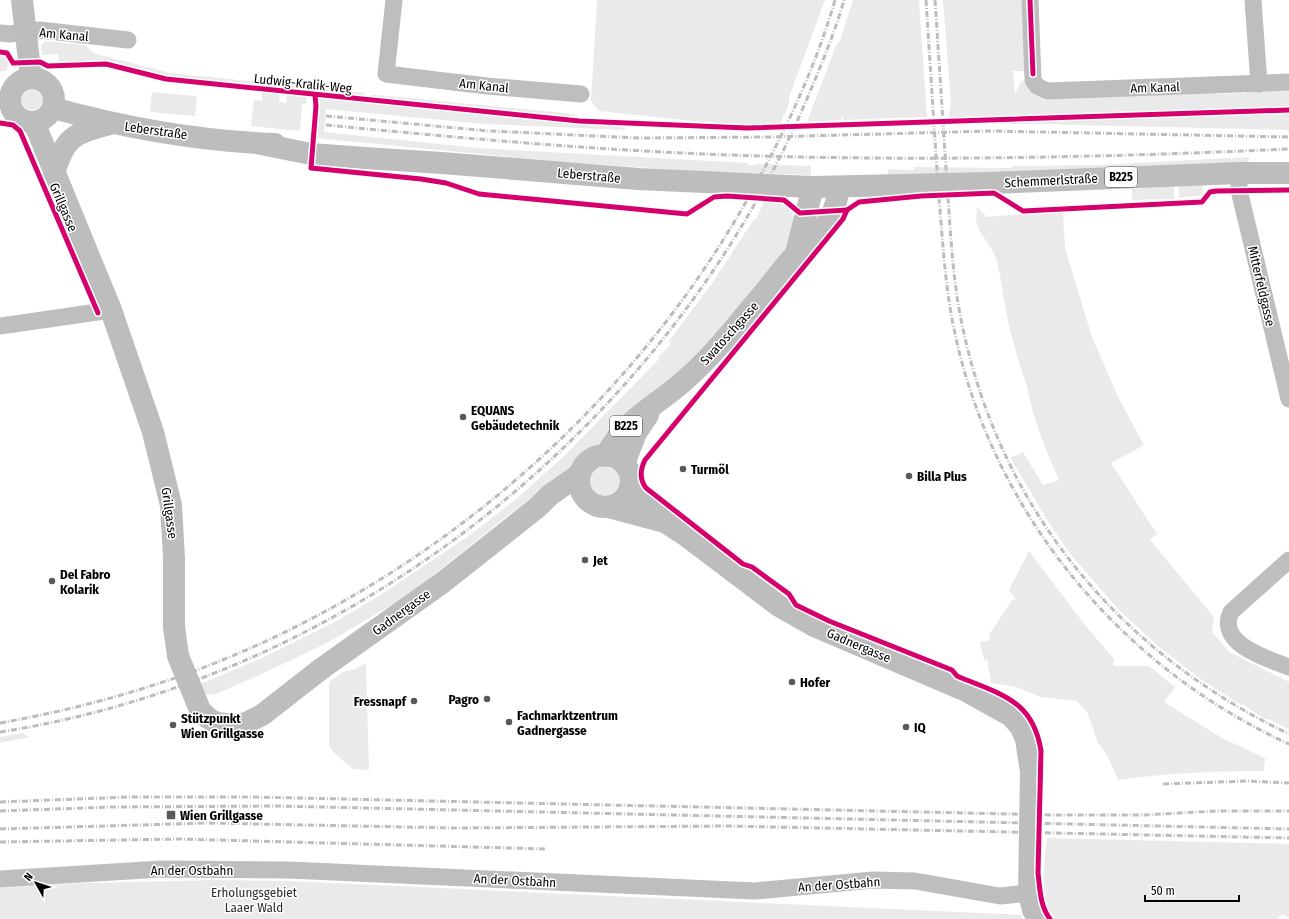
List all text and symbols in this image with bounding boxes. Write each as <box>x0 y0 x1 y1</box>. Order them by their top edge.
street label: Am Kanal <box>39 25 90 44</box>
street label: Ludwig-Kralik-Weg <box>253 71 354 96</box>
street label: Am Kanal <box>459 75 510 96</box>
street label: Am Kanal <box>1130 79 1181 96</box>
street label: Leberstraße <box>124 119 188 142</box>
street label: Leberstraße <box>557 165 621 186</box>
road number: B225 <box>1105 167 1137 187</box>
street label: Schemmerlstraße <box>1004 171 1098 190</box>
street label: Grillgasse <box>47 180 81 234</box>
street label: Mitterfeldgasse <box>1245 245 1278 328</box>
street label: Swatoschgasse <box>697 299 762 368</box>
place label: EQUANS Gebäudetechnik <box>471 403 560 433</box>
marker: EQUANS Gebäudetechnik <box>458 412 468 422</box>
road number: B225 <box>610 416 642 436</box>
place label: Turmöl <box>691 462 729 477</box>
marker: Turmöl <box>678 464 688 474</box>
place label: Billa Plus <box>917 469 967 484</box>
marker: Billa Plus <box>904 471 914 481</box>
street label: Grillgasse <box>158 486 181 540</box>
place label: Jet <box>592 553 608 568</box>
marker: Jet <box>580 555 590 565</box>
place label: Del Fabro Kolarik <box>60 567 110 597</box>
marker: Del Fabro Kolarik <box>47 576 57 586</box>
street label: Gadnergasse <box>369 586 433 638</box>
street label: Gadnergasse <box>825 625 893 666</box>
place label: Hofer <box>800 675 831 690</box>
marker: Hofer <box>787 677 797 687</box>
place label: Pagro <box>448 692 479 707</box>
place label: Fressnapf <box>354 694 408 709</box>
marker: Pagro <box>482 694 492 704</box>
marker: Fressnapf <box>409 696 419 706</box>
place label: Fachmarktzentrum Gadnergasse <box>517 708 618 738</box>
place label: Stützpunkt Wien Grillgasse <box>181 711 264 741</box>
marker: Fachmarktzentrum Gadnergasse <box>504 717 514 727</box>
marker: Stützpunkt Wien Grillgasse <box>168 720 178 730</box>
place label: IQ <box>914 720 926 735</box>
marker: IQ <box>901 722 911 732</box>
place label: Wien Grillgasse <box>180 808 263 823</box>
marker: Wien Grillgasse <box>165 809 177 821</box>
north arrow <box>16 863 56 903</box>
street label: An der Ostbahn <box>151 863 233 878</box>
text: N <box>21 870 36 884</box>
street label: An der Ostbahn <box>473 871 557 890</box>
street label: An der Ostbahn <box>797 874 881 895</box>
scale bar <box>1145 877 1239 903</box>
text: 50 m <box>1151 884 1175 898</box>
park label: Erholungsgebiet Laaer Wald <box>211 885 298 915</box>

